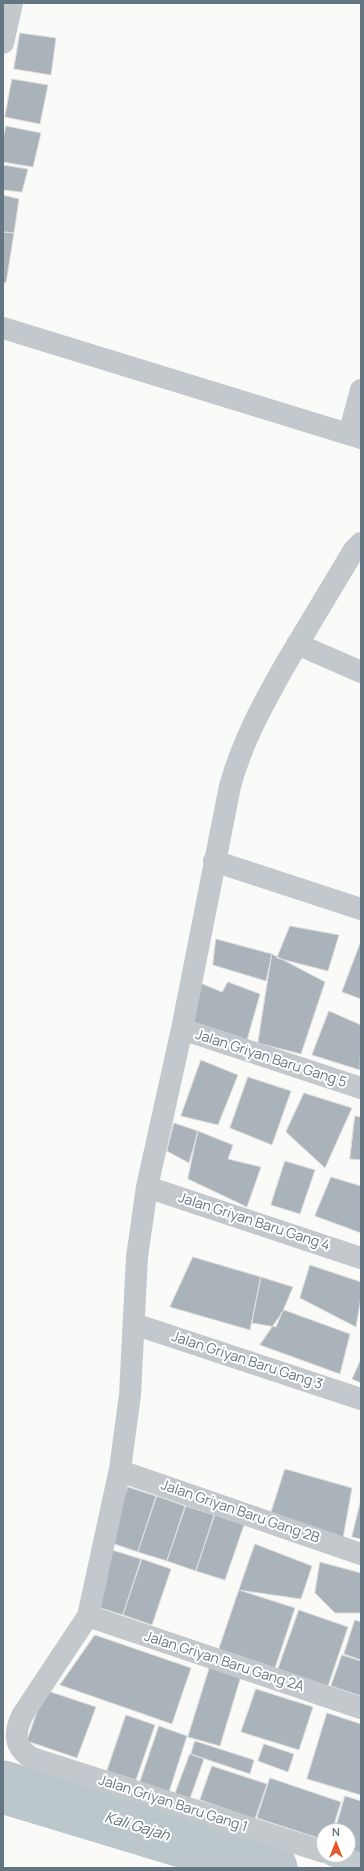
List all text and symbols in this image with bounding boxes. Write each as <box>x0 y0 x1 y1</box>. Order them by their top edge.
street label: Jalan Griyan Baru Gang 5 <box>193 1027 349 1091</box>
street label: Jalan Griyan Baru Gang 4 <box>176 1190 332 1254</box>
street label: Jalan Griyan Baru Gang 3 <box>169 1329 325 1393</box>
street label: Jalan Griyan Baru Gang 2B <box>158 1477 322 1547</box>
street label: Jalan Griyan Baru Gang 2A <box>142 1628 306 1696</box>
street label: Jalan Griyan Baru Gang 1 <box>96 1772 250 1836</box>
water label: Kali Gajah <box>102 1809 172 1845</box>
north arrow <box>316 1823 356 1863</box>
text: N <box>332 1824 340 1839</box>

